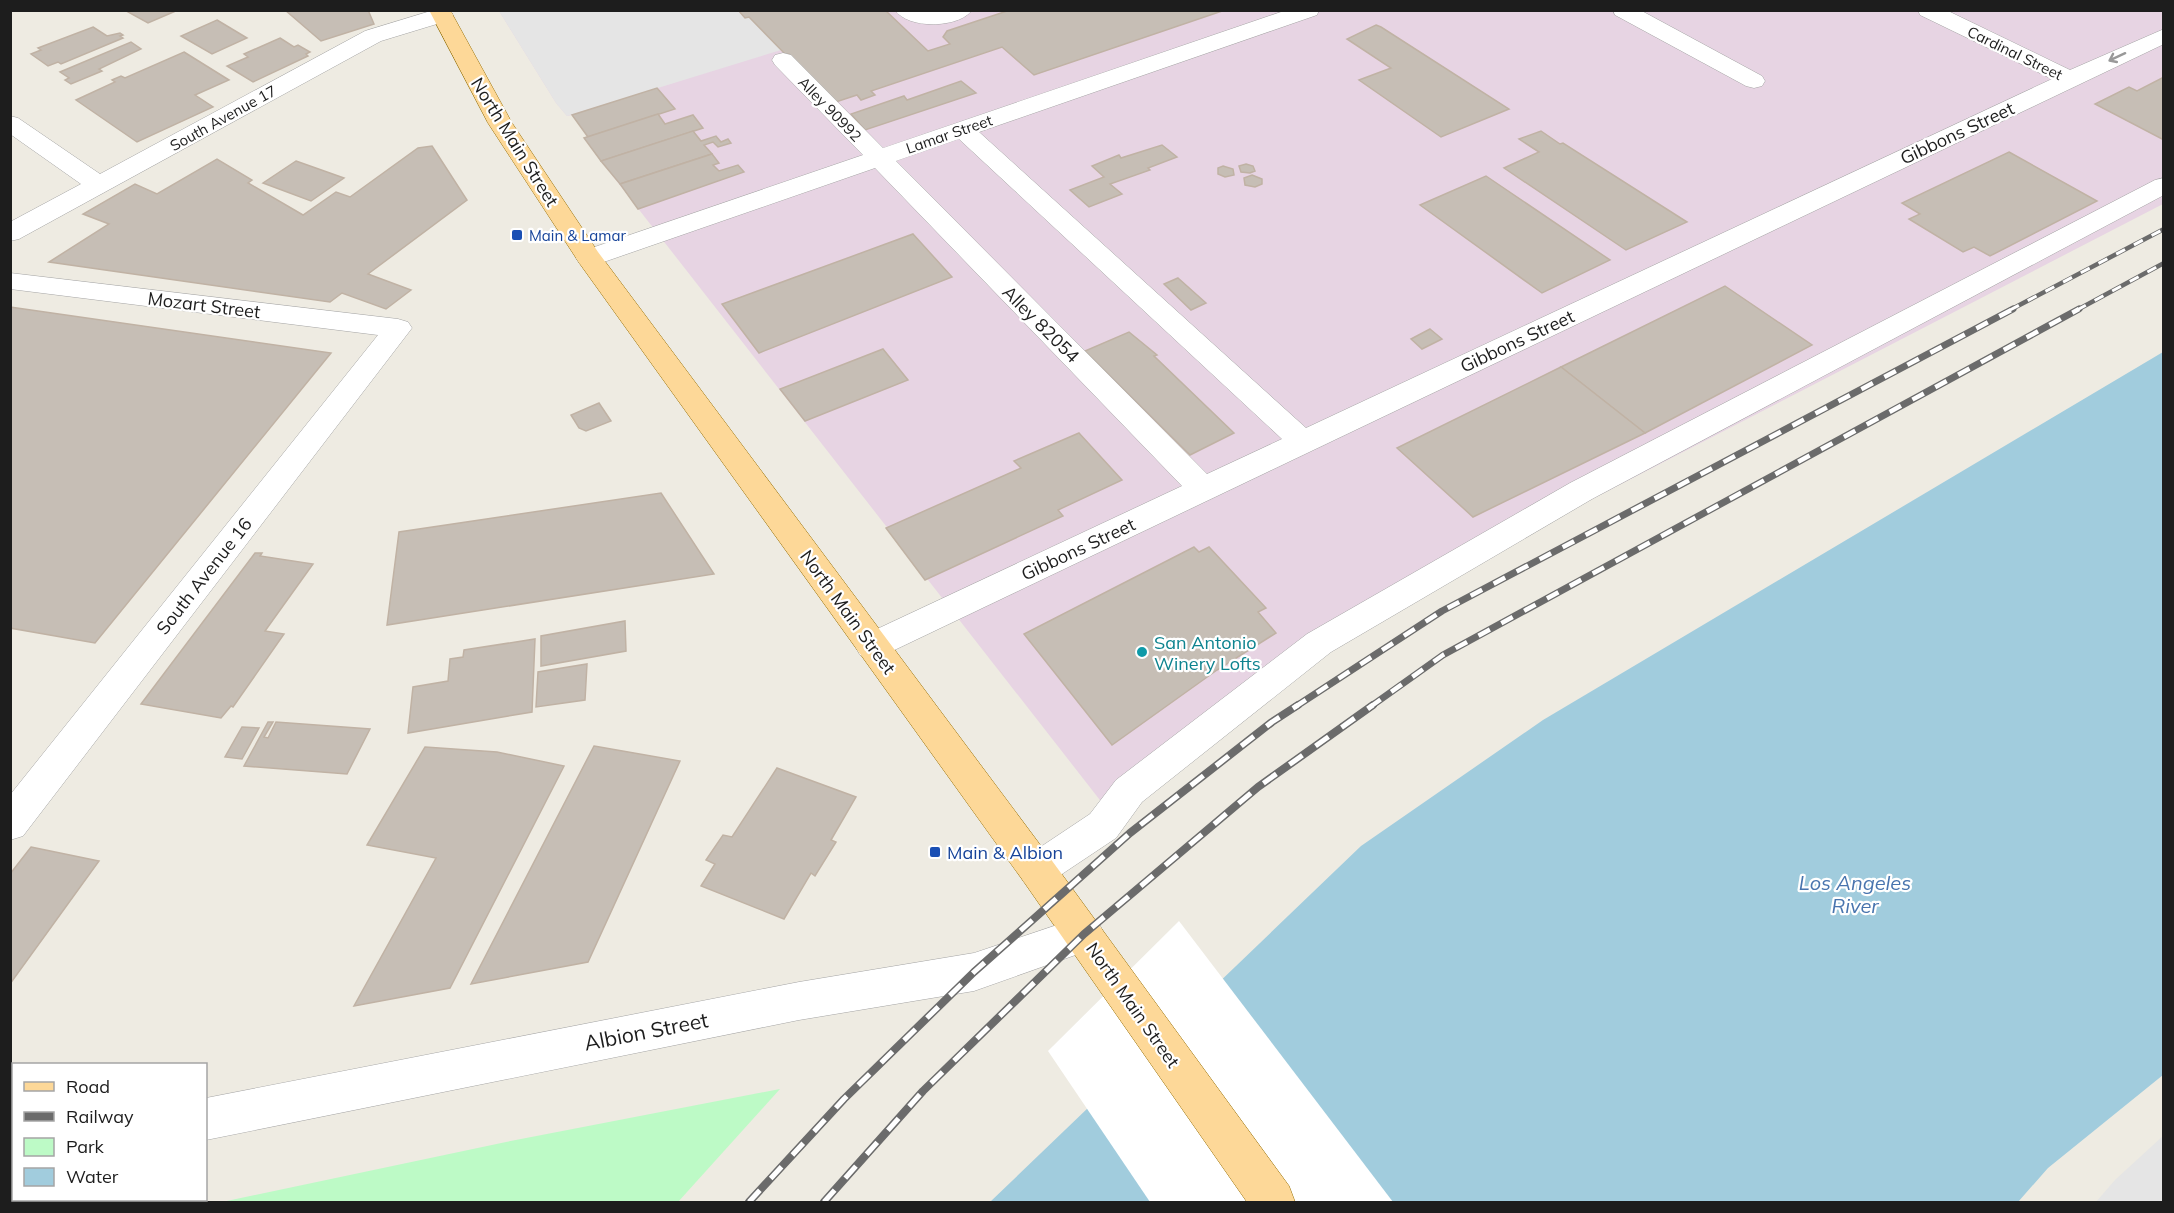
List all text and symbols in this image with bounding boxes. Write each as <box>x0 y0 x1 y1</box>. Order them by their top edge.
street label: Cardinal Street <box>1964 22 2066 84</box>
one-way arrow <box>2108 52 2126 64</box>
street label: North Main Street <box>466 73 564 211</box>
street label: Alley 90992 <box>794 73 866 145</box>
street label: South Avenue 17 <box>166 81 280 155</box>
street label: Gibbons Street <box>1896 97 2018 169</box>
street label: Lamar Street <box>903 110 995 158</box>
place label: Main & Lamar <box>529 226 626 245</box>
marker: Main & Lamar <box>510 228 524 242</box>
street label: Alley 82054 <box>998 281 1085 368</box>
street label: Mozart Street <box>146 287 262 323</box>
street label: Gibbons Street <box>1456 305 1578 377</box>
street label: South Avenue 16 <box>151 513 257 639</box>
street label: Gibbons Street <box>1017 513 1139 585</box>
street label: North Main Street <box>795 545 901 679</box>
place label: San Antonio Winery Lofts <box>1154 631 1261 675</box>
marker: San Antonio Winery Lofts <box>1135 645 1149 659</box>
place label: Main & Albion <box>947 841 1063 864</box>
marker: Main & Albion <box>928 845 942 859</box>
water label: Los Angeles River <box>1799 870 1911 918</box>
street label: North Main Street <box>1081 938 1185 1072</box>
street label: Albion Street <box>582 1006 710 1056</box>
legend <box>12 1063 207 1201</box>
text: Road <box>66 1075 110 1098</box>
text: Railway <box>66 1105 134 1128</box>
text: Park <box>66 1135 105 1158</box>
text: Water <box>66 1165 119 1188</box>

